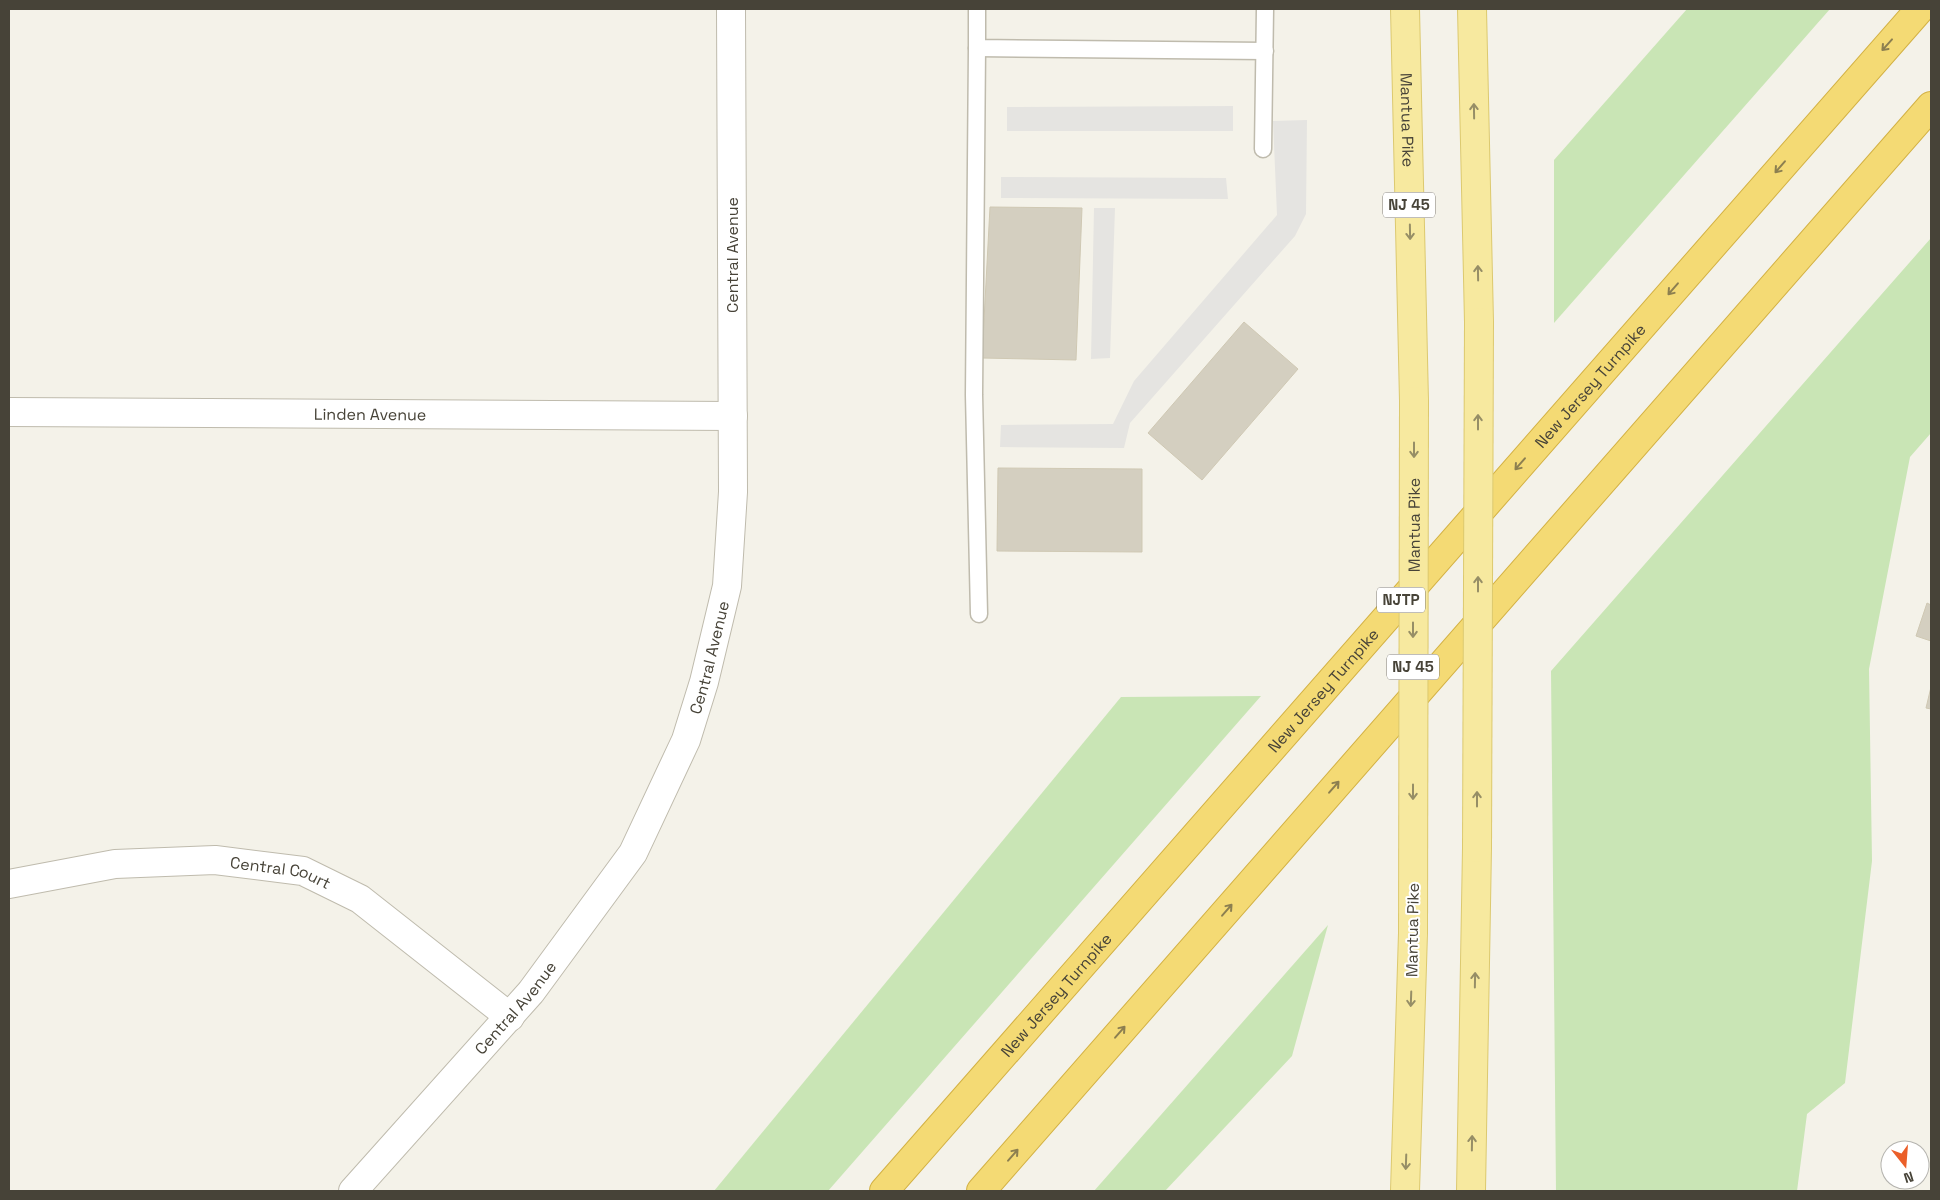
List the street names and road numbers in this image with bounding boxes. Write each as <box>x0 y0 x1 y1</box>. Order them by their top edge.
street label: Mantua Pike <box>1395 73 1419 167</box>
road number: NJ 45 <box>1383 192 1435 218</box>
street label: Central Avenue <box>722 197 743 313</box>
street label: New Jersey Turnpike <box>1530 319 1650 452</box>
street label: Linden Avenue <box>314 404 426 425</box>
street label: Mantua Pike <box>1404 478 1425 572</box>
road number: NJTP <box>1377 588 1425 612</box>
street label: Central Avenue <box>685 599 734 717</box>
street label: New Jersey Turnpike <box>1263 624 1383 757</box>
road number: NJ 45 <box>1387 654 1439 680</box>
street label: Central Court <box>229 852 334 894</box>
street label: Mantua Pike <box>1401 883 1424 977</box>
street label: New Jersey Turnpike <box>996 929 1117 1062</box>
street label: Central Avenue <box>470 957 561 1059</box>

